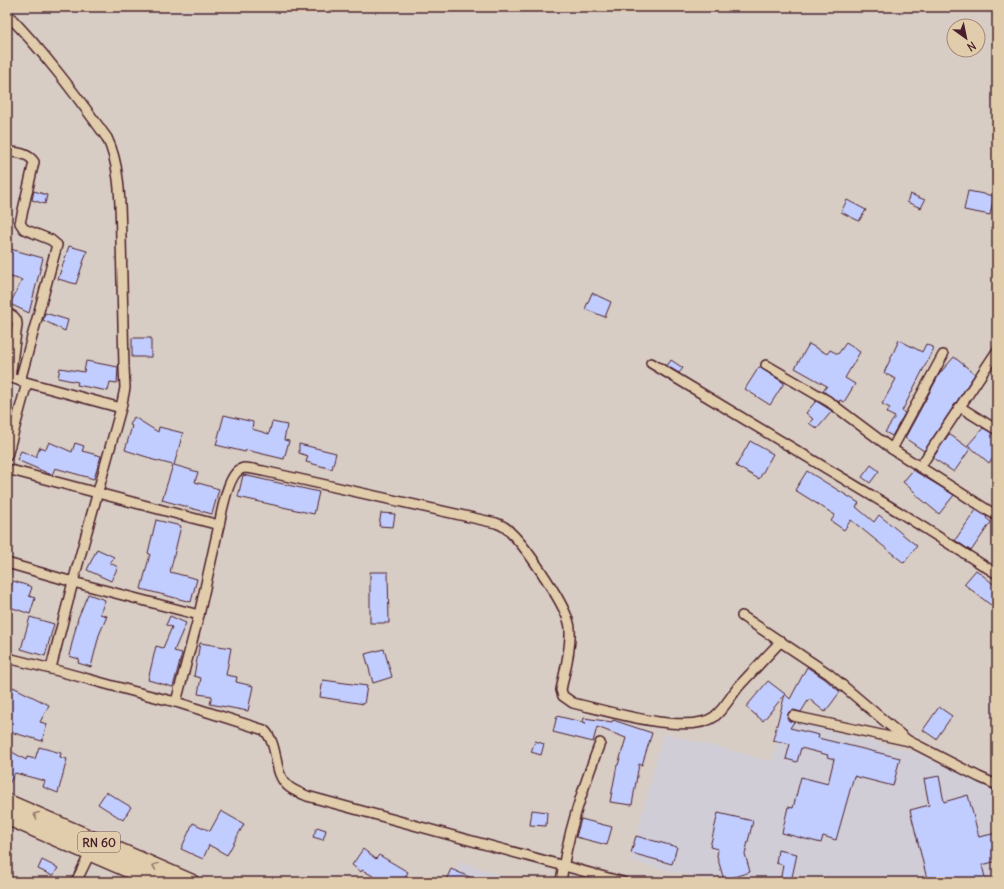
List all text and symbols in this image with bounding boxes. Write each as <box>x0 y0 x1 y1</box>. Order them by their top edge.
north arrow <box>946 18 986 58</box>
text: N <box>964 38 978 54</box>
one-way arrow <box>32 811 39 819</box>
road number: RN 60 <box>78 832 120 852</box>
one-way arrow <box>151 863 158 871</box>

